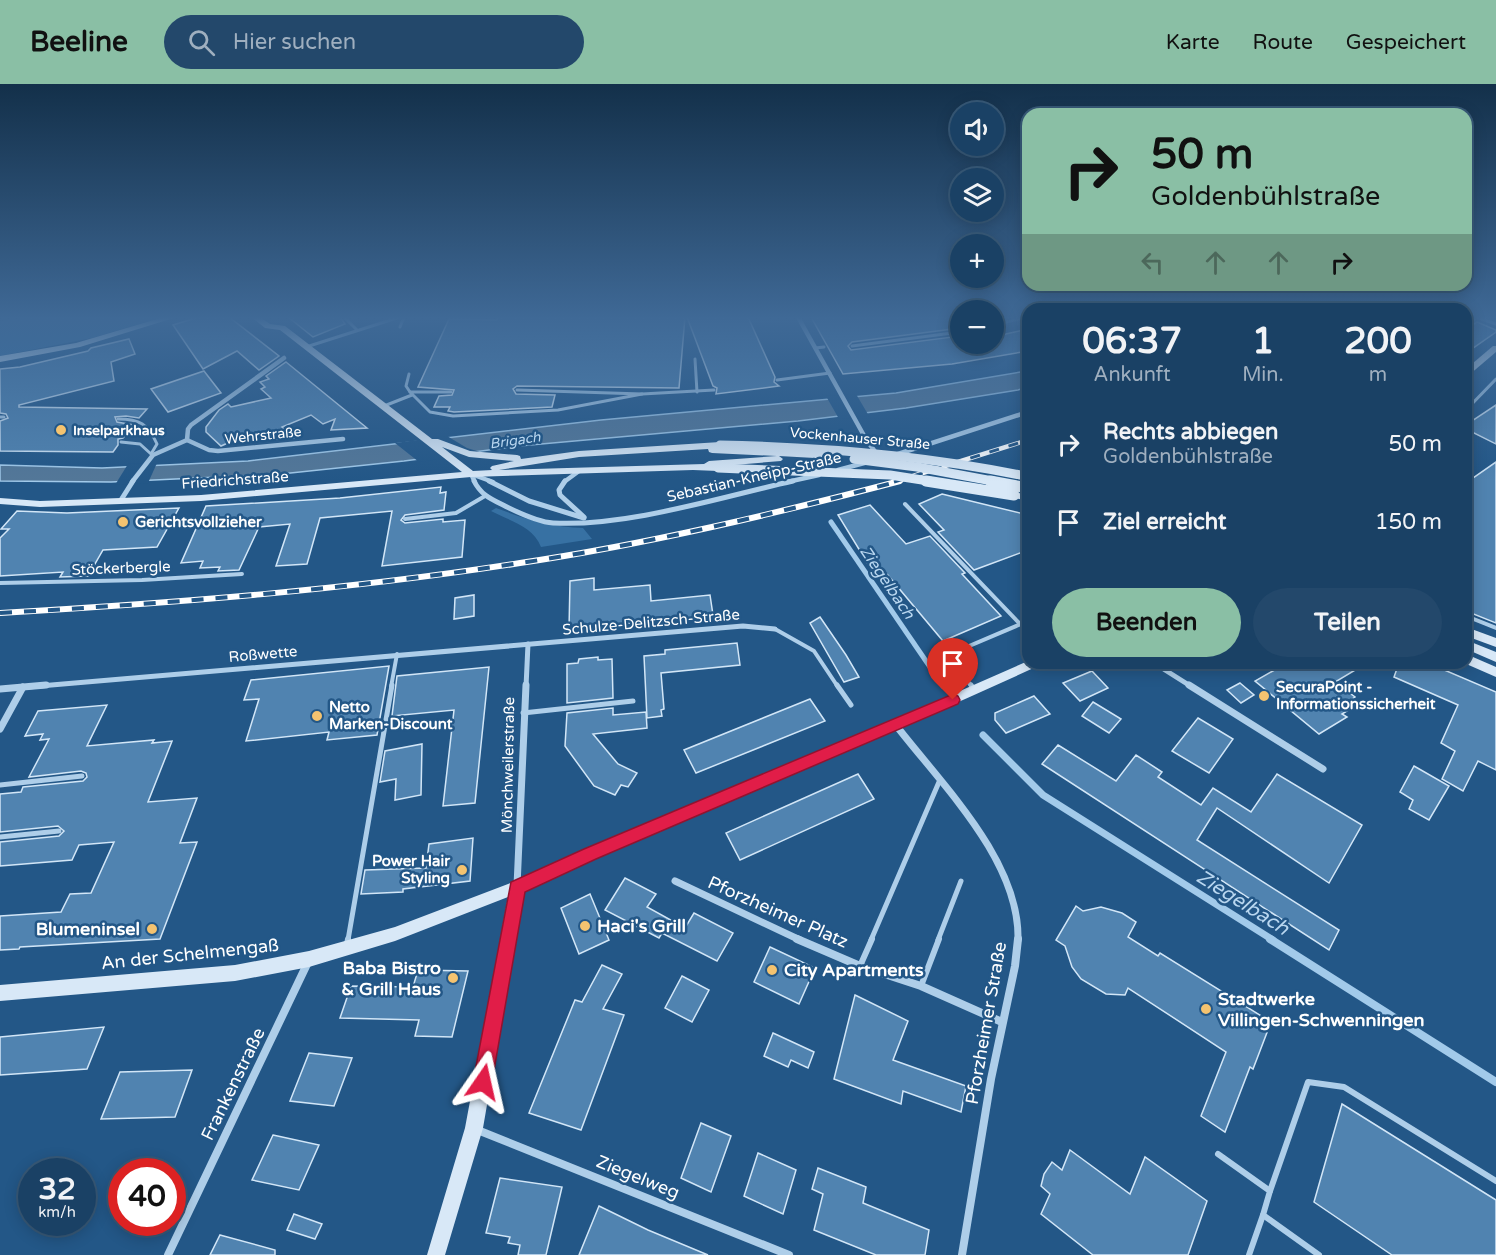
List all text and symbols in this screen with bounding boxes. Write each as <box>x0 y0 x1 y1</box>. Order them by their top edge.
search box <box>164 15 584 69</box>
text: Beeline <box>30 25 128 59</box>
icon: search <box>185 26 218 59</box>
text: Hier suchen <box>233 29 356 55</box>
text: Karte <box>1166 30 1220 55</box>
text: Route <box>1253 30 1313 55</box>
text: Gespeichert <box>1346 30 1466 55</box>
map controls <box>950 102 1004 354</box>
button: sound <box>950 102 1004 156</box>
text: 50 m <box>1151 129 1253 180</box>
icon: right <box>1052 132 1130 210</box>
button: layers <box>950 168 1004 222</box>
text: Goldenbühlstraße <box>1151 180 1380 213</box>
button: + <box>950 234 1004 288</box>
icon: left <box>1136 246 1169 279</box>
icon: ahead <box>1199 246 1232 279</box>
icon: ahead <box>1262 246 1295 279</box>
icon: right <box>1325 246 1358 279</box>
button: − <box>950 300 1004 354</box>
text: 06:37 <box>1082 320 1182 363</box>
text: 1 <box>1252 320 1274 363</box>
text: 200 <box>1344 320 1412 363</box>
text: Ankunft <box>1094 363 1171 387</box>
text: Min. <box>1242 363 1284 387</box>
text: m <box>1369 363 1387 387</box>
text: Rechts abbiegen <box>1103 419 1278 445</box>
place label: Inselparkhaus <box>73 422 165 439</box>
marker: Inselparkhaus <box>54 423 68 437</box>
street label: Wehrstraße <box>224 423 302 448</box>
street label: Vockenhauser Straße <box>789 424 931 453</box>
water label: Brigach <box>489 428 542 452</box>
icon: right <box>1052 428 1085 461</box>
text: 50 m <box>1388 431 1442 457</box>
text: Goldenbühlstraße <box>1103 445 1273 469</box>
street label: Sebastian-Kneipp-Straße <box>665 448 843 506</box>
street label: Friedrichstraße <box>181 467 289 493</box>
icon: arrive <box>1052 506 1085 539</box>
text: Ziel erreicht <box>1103 509 1226 535</box>
text: 150 m <box>1375 509 1442 535</box>
place label: Gerichtsvollzieher <box>135 513 262 531</box>
marker: Gerichtsvollzieher <box>116 515 130 529</box>
water label: Ziegelbach <box>855 542 920 624</box>
street label: Stöckerbergle <box>71 557 171 579</box>
button: Beenden <box>1052 588 1241 657</box>
button: Teilen <box>1253 588 1442 657</box>
street label: Schulze-Delitzsch-Straße <box>562 605 740 639</box>
pin <box>927 638 978 700</box>
street label: Roßwette <box>228 642 298 666</box>
icon: arrive <box>936 647 969 680</box>
place label: SecuraPoint - Informationssicherheit <box>1276 678 1436 713</box>
marker: SecuraPoint - Informationssicherheit <box>1257 689 1271 703</box>
street label: Mönchweilerstraße <box>498 697 518 833</box>
place label: Netto Marken-Discount <box>329 698 453 733</box>
marker: Netto Marken-Discount <box>310 709 324 723</box>
place label: Power Hair Styling <box>372 852 450 888</box>
marker: Power Hair Styling <box>455 863 469 877</box>
water label: Ziegelbach <box>1192 865 1294 941</box>
street label: Pforzheimer Platz <box>704 871 852 953</box>
place label: Haci's Grill <box>597 915 686 937</box>
place label: Blumeninsel <box>36 918 140 940</box>
marker: Haci's Grill <box>578 919 592 933</box>
marker: Blumeninsel <box>145 922 159 936</box>
street label: An der Schelmengaß <box>100 934 280 974</box>
street label: Pforzheimer Straße <box>961 940 1011 1106</box>
place label: Baba Bistro & Grill Haus <box>341 957 441 1000</box>
place label: City Apartments <box>784 959 924 981</box>
marker: City Apartments <box>765 963 779 977</box>
marker: Baba Bistro & Grill Haus <box>446 971 460 985</box>
place label: Stadtwerke Villingen-Schwenningen <box>1218 988 1424 1031</box>
marker: Stadtwerke Villingen-Schwenningen <box>1199 1002 1213 1016</box>
street label: Frankenstraße <box>196 1024 270 1144</box>
position arrow <box>451 1050 515 1114</box>
street label: Ziegelweg <box>593 1150 683 1204</box>
speed limit sign: 40 <box>108 1158 186 1236</box>
text: 32 <box>38 1171 76 1208</box>
text: km/h <box>38 1203 76 1221</box>

